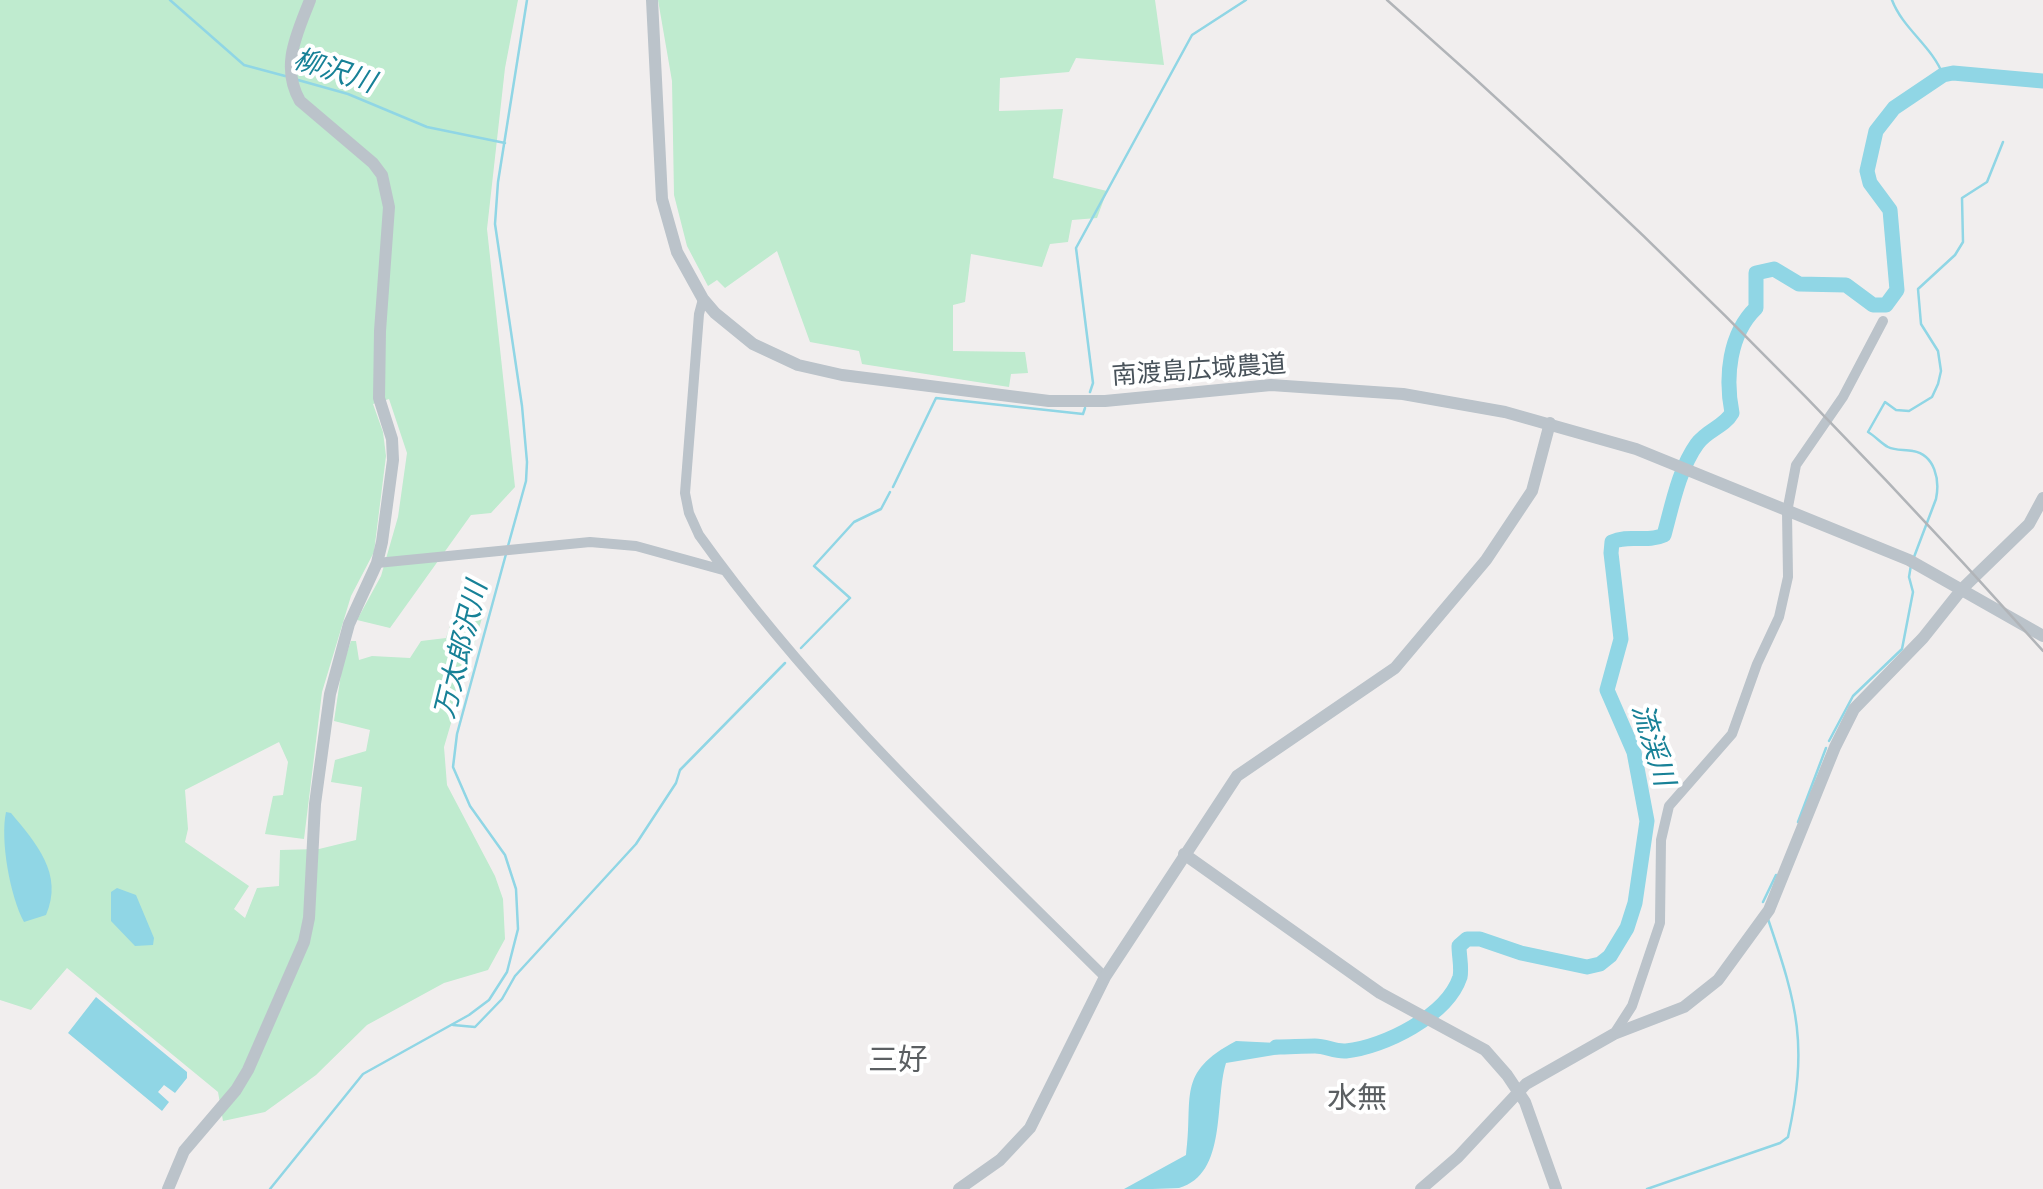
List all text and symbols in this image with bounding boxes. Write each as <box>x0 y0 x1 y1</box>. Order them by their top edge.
water label: 柳沢川 <box>289 43 379 101</box>
street label: 南渡島広域農道 <box>1111 350 1287 392</box>
water label: 万太郎沢川 <box>429 578 495 722</box>
water label: 流渓川 <box>1624 700 1680 790</box>
district label: 三好 <box>868 1044 928 1080</box>
district label: 水無 <box>1327 1082 1387 1118</box>

